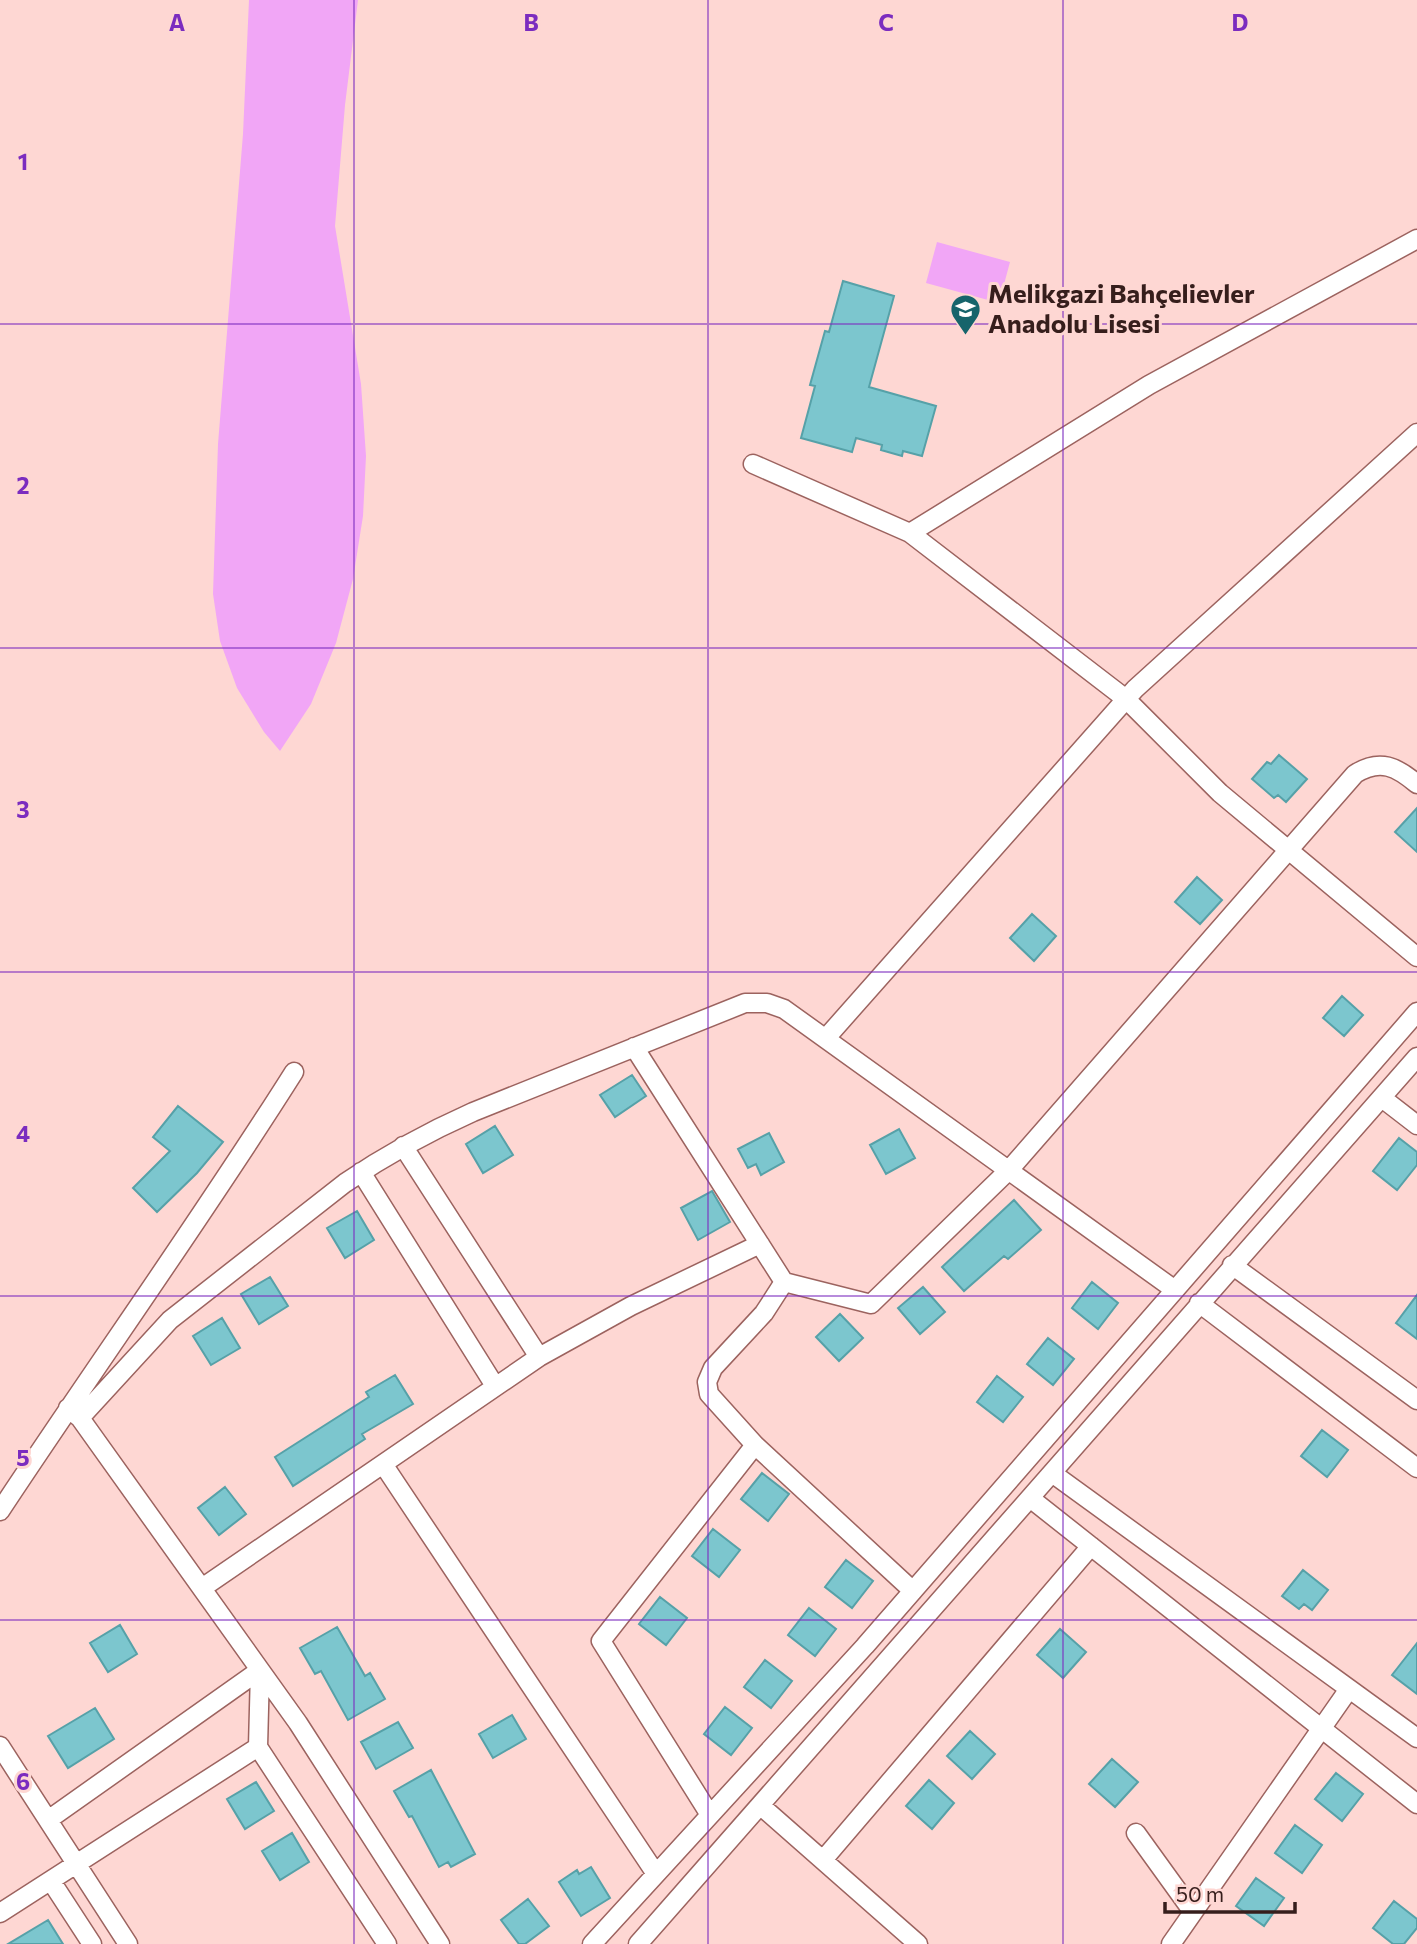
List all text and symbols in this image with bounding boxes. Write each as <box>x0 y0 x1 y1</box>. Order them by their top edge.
text: A <box>169 8 186 36</box>
text: B <box>523 8 539 36</box>
text: C <box>878 8 894 36</box>
text: D <box>1232 8 1249 36</box>
text: 1 <box>18 147 28 175</box>
place label: Melikgazi Bahçelievler Anadolu Lisesi <box>988 277 1255 338</box>
school or university icon: Melikgazi Bahçelievler Anadolu Lisesi <box>948 292 982 336</box>
text: 2 <box>16 471 30 499</box>
text: 3 <box>16 795 30 823</box>
text: 4 <box>16 1119 30 1147</box>
text: 5 <box>16 1443 30 1471</box>
text: 6 <box>16 1767 30 1795</box>
scale bar <box>1165 1870 1294 1914</box>
text: 50 m <box>1176 1881 1224 1906</box>

